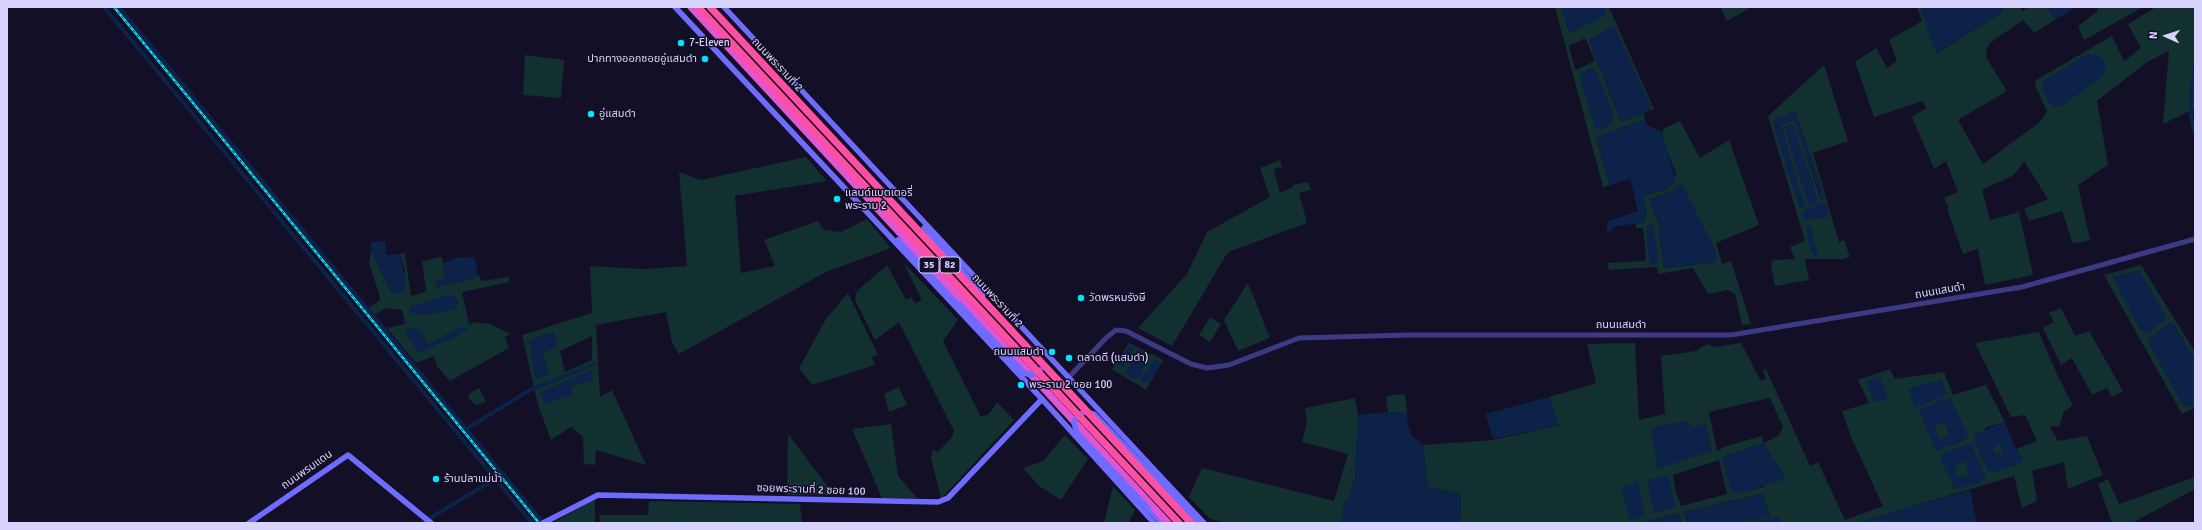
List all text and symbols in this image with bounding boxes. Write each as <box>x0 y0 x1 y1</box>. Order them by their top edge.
north arrow <box>2146 16 2186 56</box>
text: N <box>2147 31 2160 40</box>
street label: ถนนพระรามที่ 2 <box>749 35 805 95</box>
place label: 7-Eleven <box>689 36 730 50</box>
marker: 7-Eleven <box>676 38 686 48</box>
place label: ปากทางออกซอยอู่แสมดำ <box>587 52 697 66</box>
marker: ปากทางออกซอยอู่แสมดำ <box>700 54 710 64</box>
place label: อู่แสมดำ <box>599 107 636 121</box>
marker: อู่แสมดำ <box>586 109 596 119</box>
place label: แลนด์แบตเตอรี่ พระราม 2 <box>845 186 913 212</box>
marker: แลนด์แบตเตอรี่ พระราม 2 <box>832 194 842 204</box>
road number: 35 <box>919 257 939 273</box>
road number: 82 <box>940 257 960 273</box>
street label: ถนนพระรามที่ 2 <box>969 271 1025 331</box>
street label: ถนนแสมดำ <box>1914 280 1966 302</box>
place label: วัดพรหมรังษี <box>1089 291 1146 305</box>
marker: วัดพรหมรังษี <box>1076 293 1086 303</box>
street label: ถนนแสมดำ <box>1596 318 1646 332</box>
place label: ถนนแสมดำ <box>993 345 1044 359</box>
marker: ถนนแสมดำ <box>1047 347 1057 357</box>
place label: ตลาดดี (แสมดำ) <box>1077 351 1148 365</box>
marker: ตลาดดี (แสมดำ) <box>1064 353 1074 363</box>
place label: พระราม 2 ซอย 100 <box>1029 378 1112 392</box>
marker: พระราม 2 ซอย 100 <box>1016 380 1026 390</box>
street label: ถนนพรมแดน <box>279 448 335 492</box>
place label: ร้านปลาแม่น้ำ <box>444 472 502 486</box>
marker: ร้านปลาแม่น้ำ <box>431 474 441 484</box>
street label: ซอยพระรามที่ 2 ซอย 100 <box>756 482 866 498</box>

